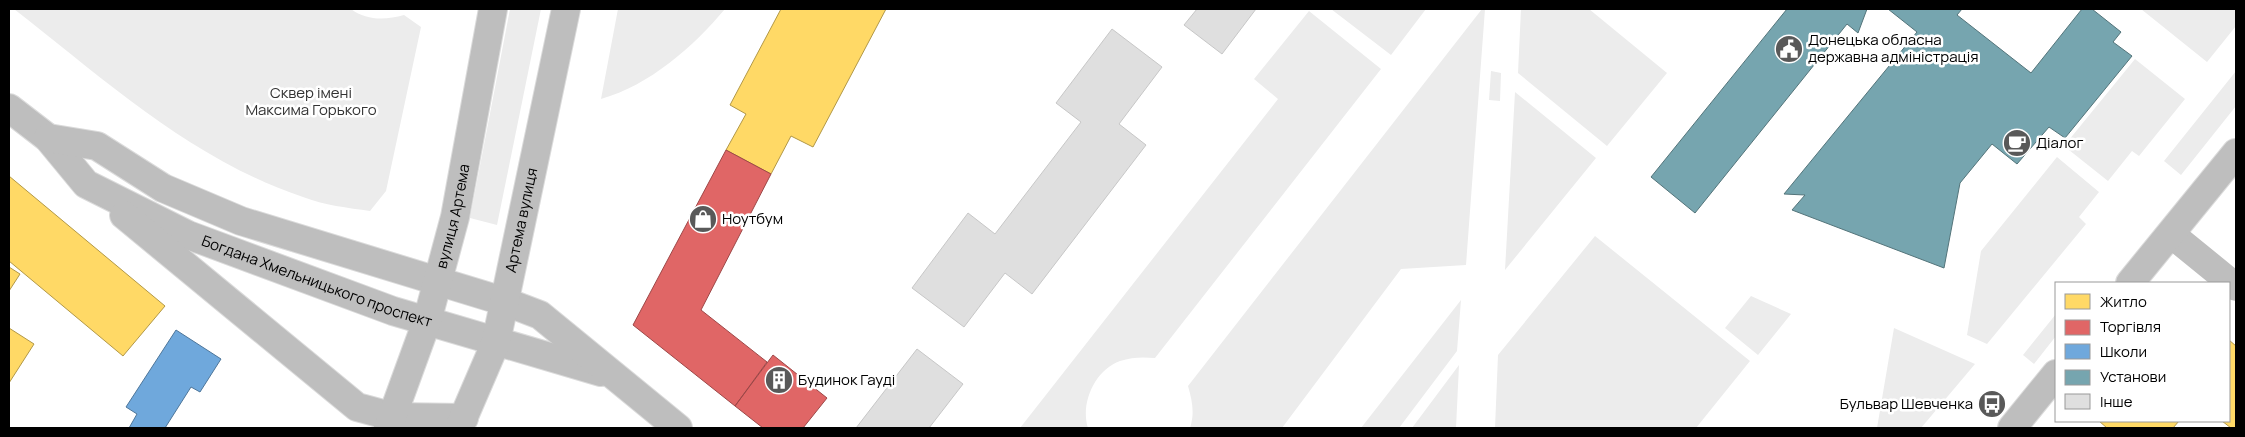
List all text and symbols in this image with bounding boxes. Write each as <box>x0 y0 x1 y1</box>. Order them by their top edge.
place label: Донецька обласна державна адміністрація <box>1808 29 1979 67</box>
public building icon: Донецька обласна державна адміністрація <box>1774 34 1804 64</box>
park label: Сквер імені Максима Горького <box>245 82 377 120</box>
cafe icon: Діалог <box>2002 128 2032 158</box>
place label: Діалог <box>2036 132 2083 153</box>
street label: вулиця Артема <box>431 162 474 271</box>
street label: Артема вулиця <box>500 166 542 275</box>
shop icon: Ноутбум <box>688 204 718 234</box>
place label: Ноутбум <box>722 208 783 229</box>
street label: Богдана Хмельницького проспект <box>199 230 435 332</box>
legend <box>2055 282 2230 422</box>
text: Житло <box>2100 291 2147 312</box>
text: Торгівля <box>2100 316 2161 337</box>
text: Школи <box>2100 341 2147 362</box>
building icon: Будинок Гауді <box>764 365 794 395</box>
text: Установи <box>2100 366 2166 387</box>
place label: Будинок Гауді <box>798 369 895 390</box>
bus stop icon: Бульвар Шевченка <box>1977 389 2007 419</box>
text: Інше <box>2100 391 2133 412</box>
place label: Бульвар Шевченка <box>1840 393 1973 414</box>

